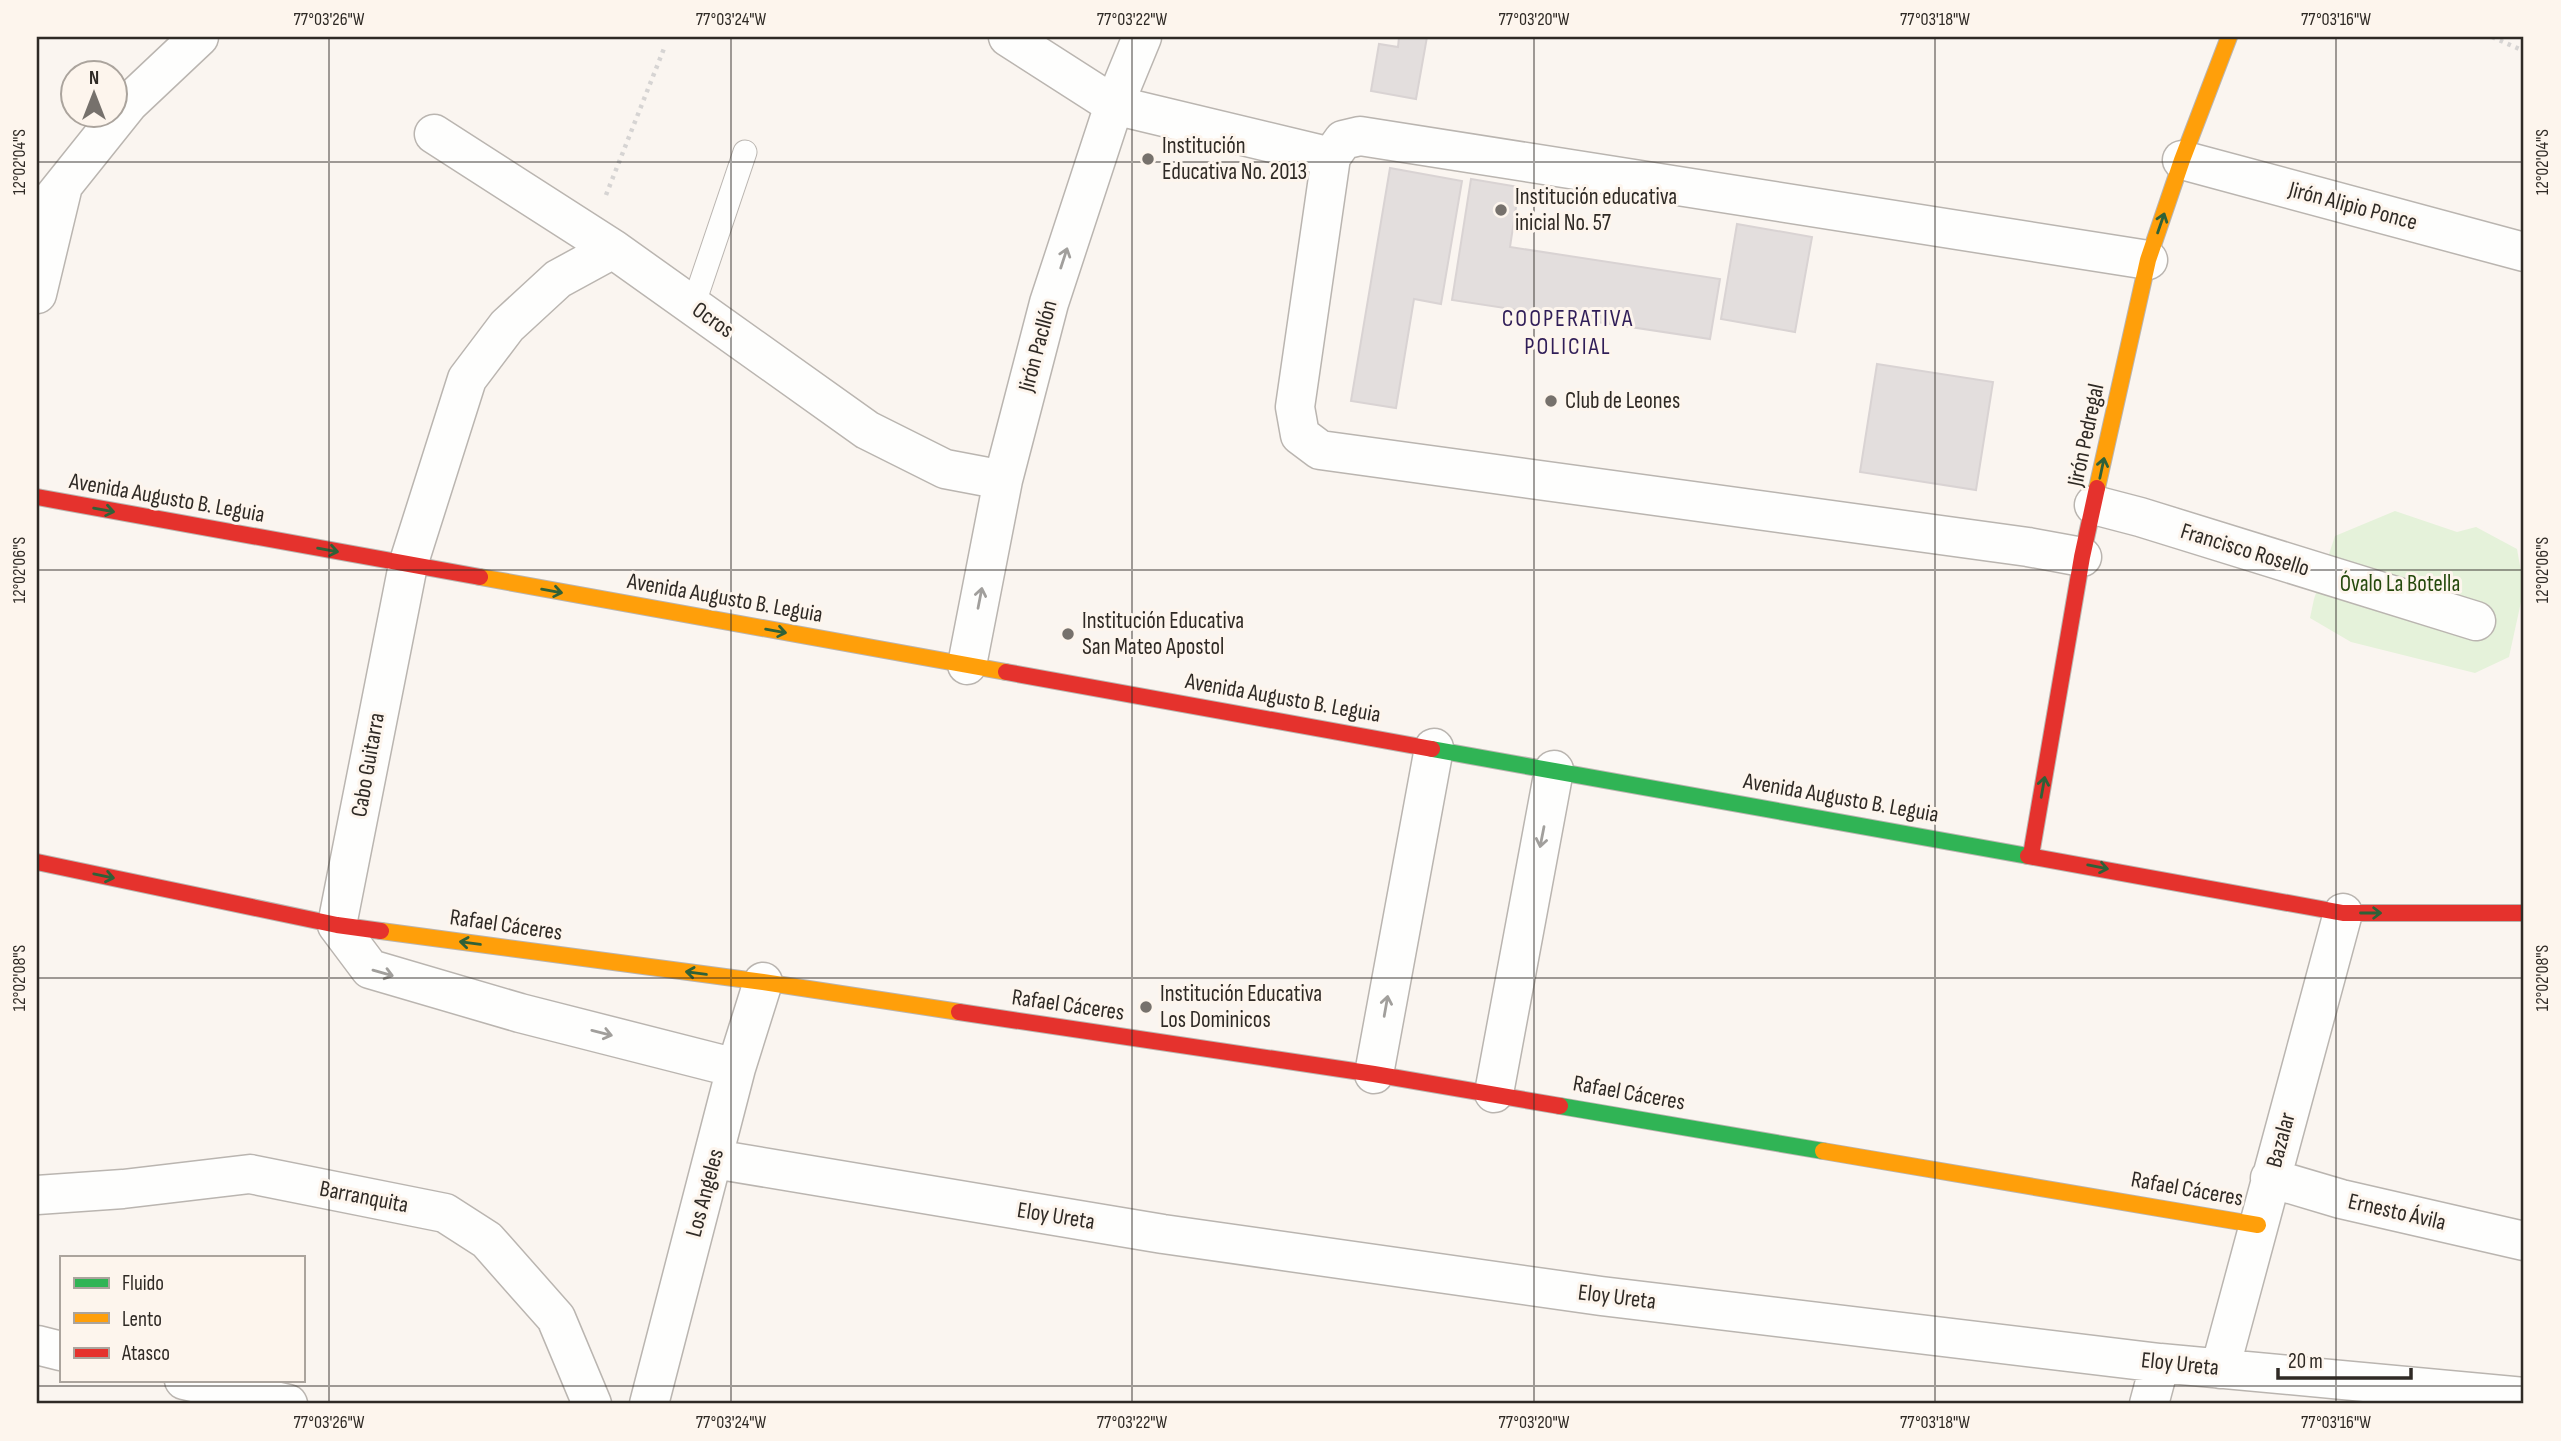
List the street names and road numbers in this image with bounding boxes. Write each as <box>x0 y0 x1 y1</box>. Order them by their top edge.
street label: Jirón Alipio Ponce <box>2285 175 2420 237</box>
street label: Ocros <box>687 296 739 344</box>
street label: Jirón Pacllón <box>1012 297 1064 396</box>
street label: Jirón Pedregal <box>2061 381 2111 490</box>
street label: Avenida Augusto B. Leguia <box>66 467 267 529</box>
street label: Francisco Rosello <box>2177 517 2313 583</box>
street label: Avenida Augusto B. Leguia <box>624 567 825 629</box>
street label: Avenida Augusto B. Leguia <box>1182 667 1383 729</box>
street label: Cabo Guitarra <box>345 711 391 819</box>
street label: Avenida Augusto B. Leguia <box>1740 767 1941 829</box>
street label: Rafael Cáceres <box>448 903 564 947</box>
street label: Rafael Cáceres <box>1010 983 1126 1027</box>
street label: Rafael Cáceres <box>1571 1069 1687 1117</box>
street label: Bazalar <box>2260 1109 2302 1171</box>
street label: Los Angeles <box>680 1146 730 1240</box>
street label: Rafael Cáceres <box>2129 1165 2245 1213</box>
street label: Barranquita <box>317 1175 411 1219</box>
street label: Ernesto Ávila <box>2345 1187 2449 1237</box>
street label: Eloy Ureta <box>1015 1196 1097 1236</box>
street label: Eloy Ureta <box>1576 1278 1658 1316</box>
street label: Eloy Ureta <box>2140 1346 2220 1382</box>

